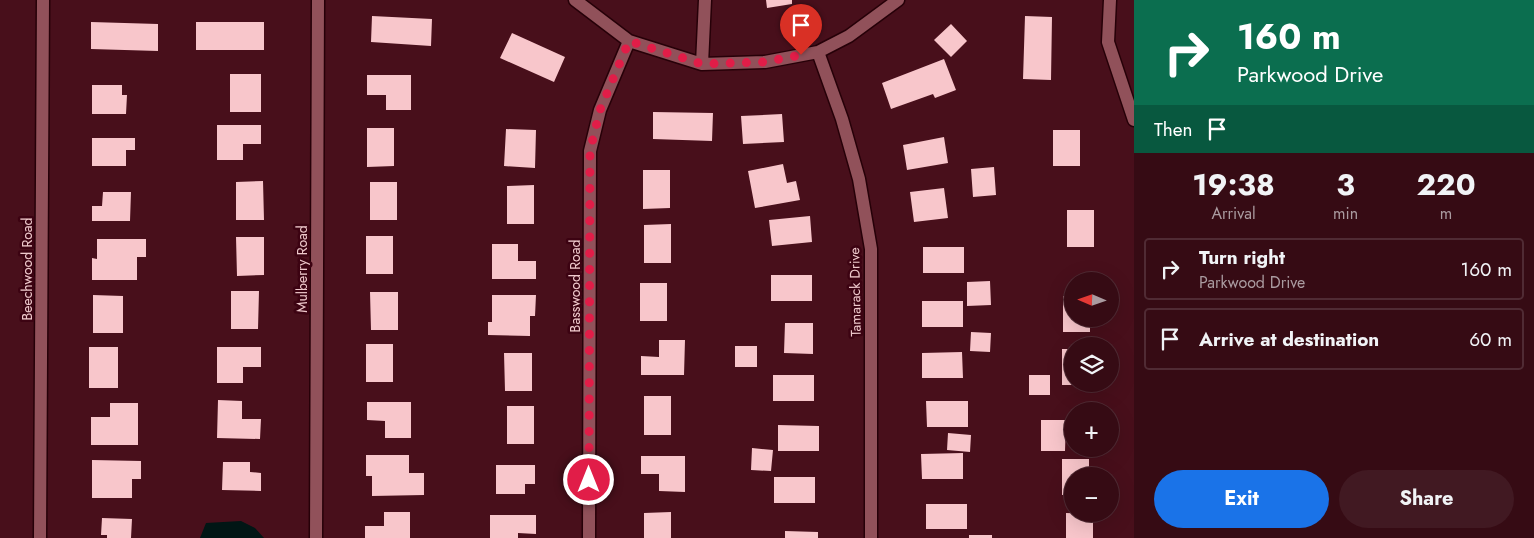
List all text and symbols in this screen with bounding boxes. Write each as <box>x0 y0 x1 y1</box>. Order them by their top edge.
pin <box>780 4 822 55</box>
icon: arrive <box>787 11 815 39</box>
text: 160 m <box>1237 12 1341 62</box>
icon: right <box>1154 20 1219 85</box>
text: Parkwood Drive <box>1237 58 1383 90</box>
icon: arrive <box>1203 115 1231 143</box>
text: Then <box>1154 116 1193 143</box>
text: 19:38 <box>1192 163 1275 206</box>
text: 3 <box>1336 163 1355 206</box>
text: 220 <box>1416 163 1476 206</box>
text: Arrival <box>1211 202 1256 225</box>
text: min <box>1333 202 1358 225</box>
text: m <box>1440 202 1452 225</box>
street label: Beechwood Road <box>17 217 37 321</box>
street label: Mulberry Road <box>292 225 312 313</box>
street label: Basswood Road <box>565 240 585 332</box>
text: Turn right <box>1199 244 1285 271</box>
street label: Tamarack Drive <box>844 247 866 337</box>
icon: right <box>1156 255 1184 283</box>
text: 160 m <box>1461 256 1512 283</box>
text: Parkwood Drive <box>1199 271 1305 294</box>
north arrow <box>1064 272 1119 328</box>
map controls <box>1064 272 1119 522</box>
icon: arrive <box>1156 325 1184 353</box>
text: Arrive at destination <box>1199 326 1379 353</box>
text: 60 m <box>1469 326 1512 353</box>
button: layers <box>1064 337 1119 392</box>
button: + <box>1064 402 1119 457</box>
position arrow <box>562 453 614 505</box>
button: − <box>1064 467 1119 522</box>
button: Exit <box>1154 470 1329 528</box>
button: Share <box>1339 470 1514 528</box>

